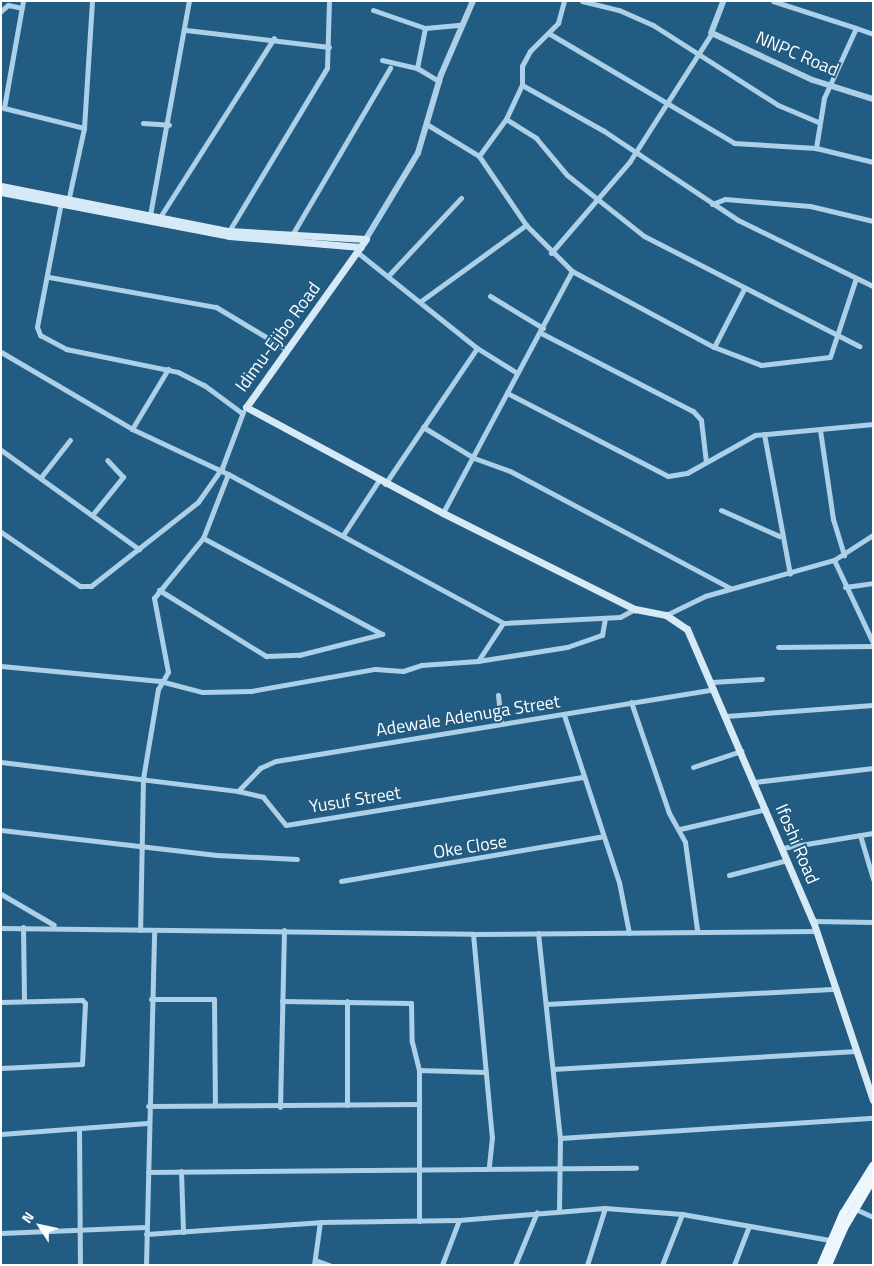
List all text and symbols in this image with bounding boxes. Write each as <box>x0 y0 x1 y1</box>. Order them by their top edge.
street label: NNPC Road <box>752 27 842 81</box>
street label: Idimu-Ejibo Road <box>231 278 325 396</box>
street label: Adewale Adenuga Street <box>374 691 562 741</box>
street label: Yusuf Street <box>308 782 402 818</box>
street label: Ifoshi Road <box>771 801 823 887</box>
street label: Oke Close <box>432 831 508 863</box>
north arrow <box>15 1201 65 1251</box>
text: N <box>16 1207 39 1227</box>

